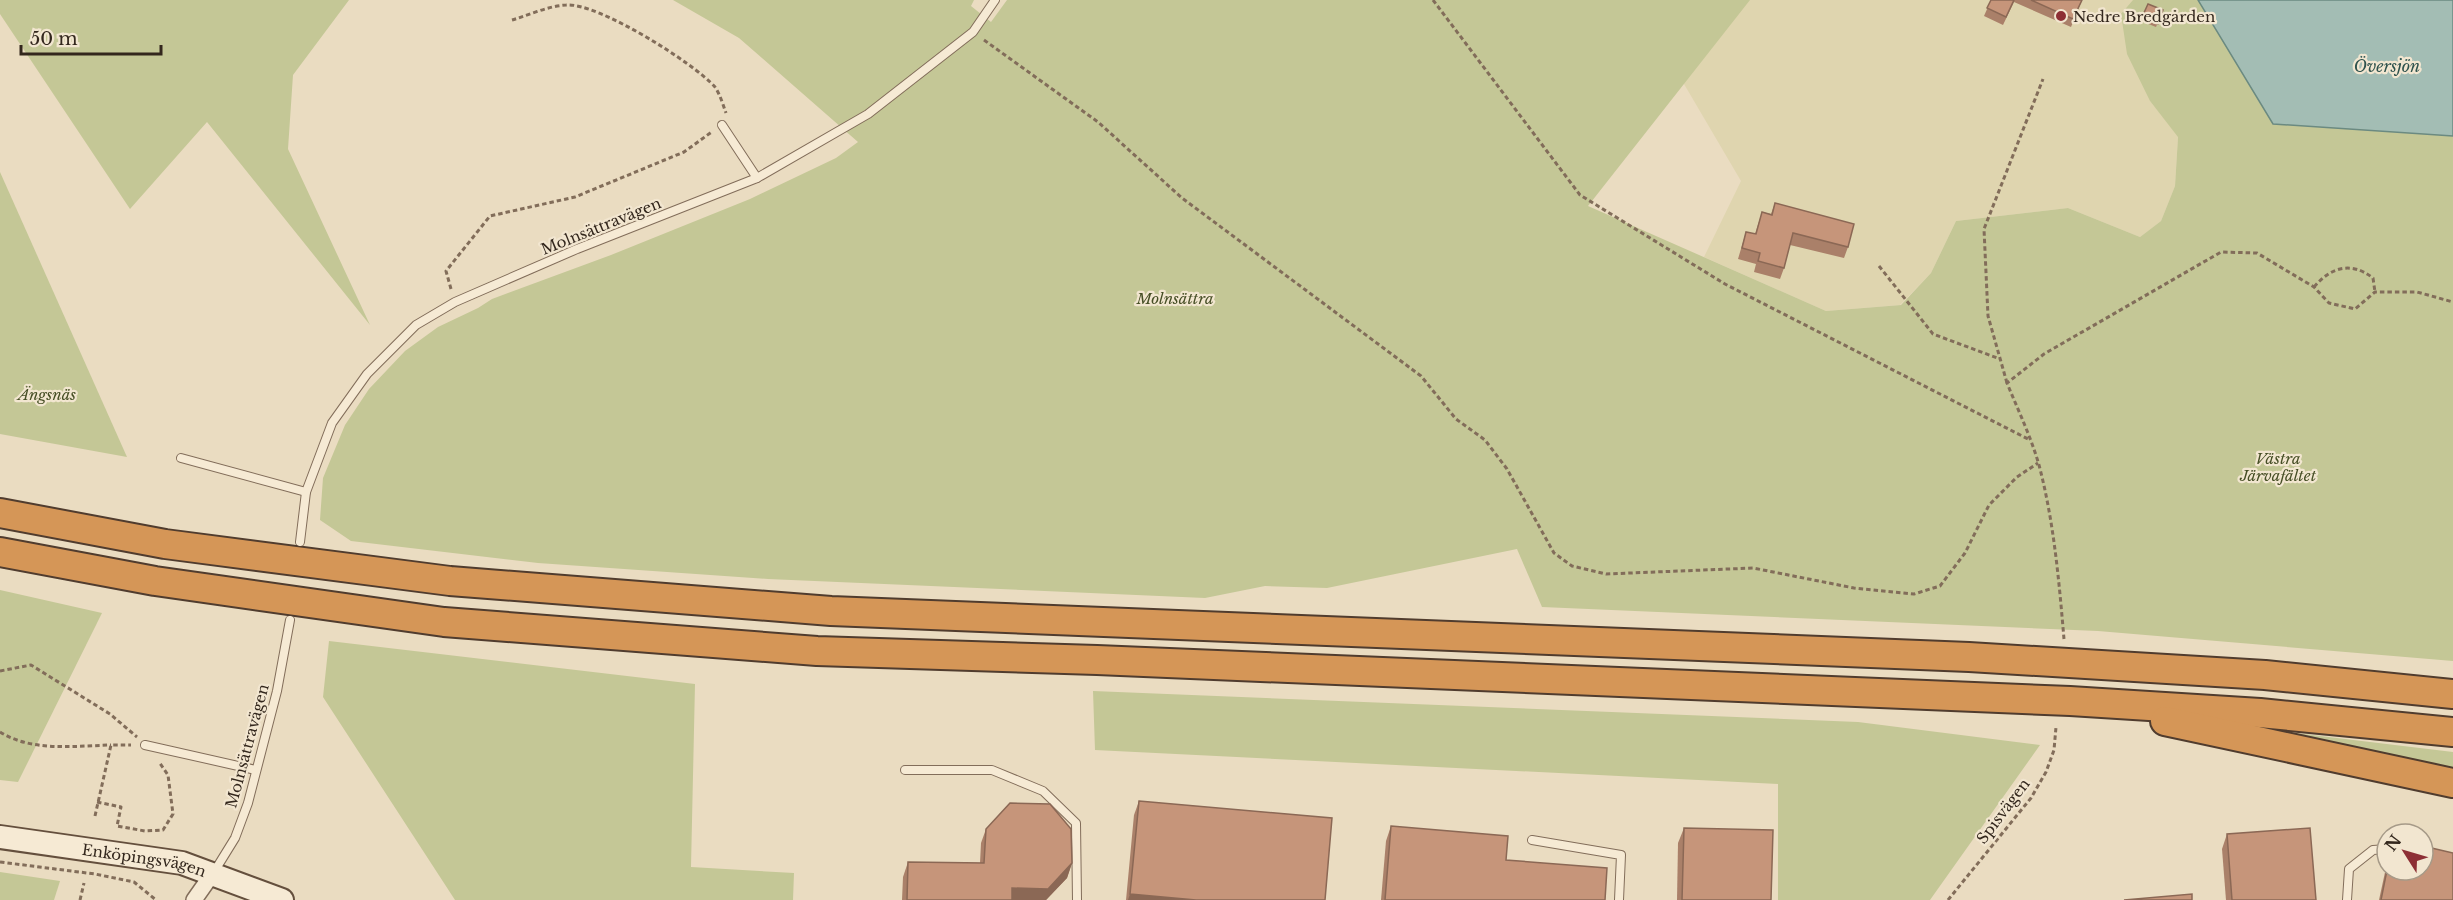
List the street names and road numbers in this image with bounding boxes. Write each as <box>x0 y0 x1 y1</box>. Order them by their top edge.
street label: Molnsättravägen <box>538 193 664 259</box>
street label: Molnsättravägen <box>221 682 273 810</box>
street label: Spisvägen <box>1972 775 2034 847</box>
street label: Enköpingsvägen <box>81 839 209 881</box>

